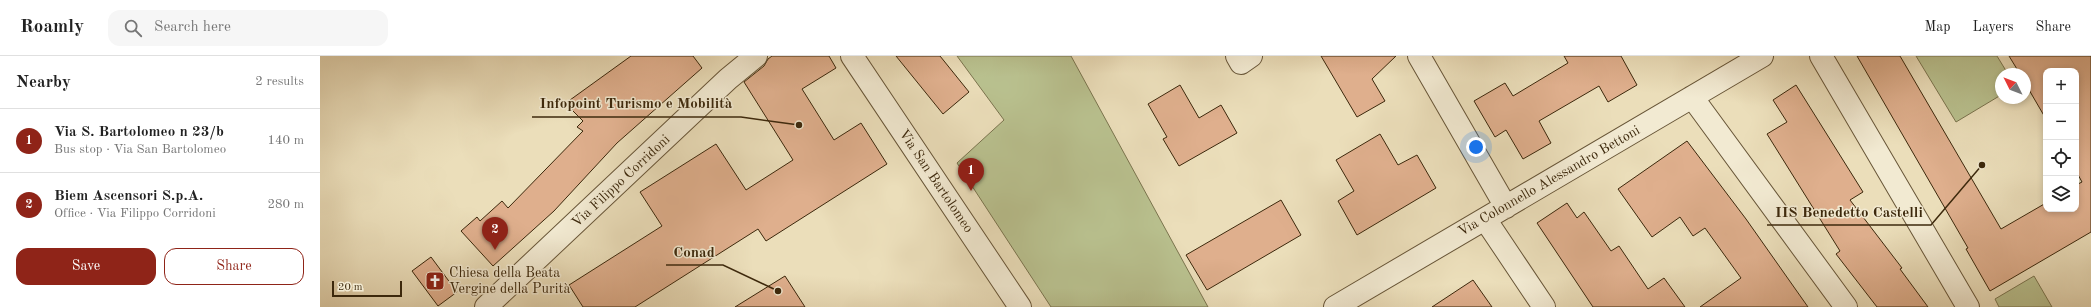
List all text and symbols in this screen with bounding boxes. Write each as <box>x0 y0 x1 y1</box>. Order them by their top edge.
search box <box>108 10 388 46</box>
icon: search <box>122 17 144 39</box>
text: Roamly <box>20 18 84 37</box>
text: Search here <box>154 20 231 35</box>
text: Map <box>1925 20 1951 34</box>
text: Layers <box>1973 20 2014 34</box>
text: Share <box>2036 20 2071 34</box>
north arrow <box>1995 68 2031 104</box>
map controls <box>2043 68 2079 212</box>
button: + <box>2043 68 2079 104</box>
text: Nearby <box>16 74 71 91</box>
text: 2 results <box>255 75 304 88</box>
callout: Infopoint Turismo e Mobilità <box>532 90 741 117</box>
text: Infopoint Turismo e Mobilità <box>540 97 733 112</box>
button: − <box>2043 104 2079 140</box>
street label: Via Colonnello Alessandro Bettoni <box>1456 123 1643 239</box>
text: Via S. Bartolomeo n 23/b <box>54 125 224 140</box>
street label: Via San Bartolomeo <box>896 127 976 235</box>
street label: Via Filippo Corridoni <box>569 132 673 230</box>
text: 1 <box>25 134 33 147</box>
text: 140 m <box>267 134 304 147</box>
your location <box>1466 137 1486 157</box>
button: locate <box>2043 140 2079 176</box>
text: Bus stop · Via San Bartolomeo <box>54 143 226 156</box>
pin: 1 <box>958 158 984 191</box>
button: layers <box>2043 176 2079 212</box>
text: Biem Ascensori S.p.A. <box>54 189 203 204</box>
text: 2 <box>25 198 33 211</box>
text: 280 m <box>267 198 304 211</box>
callout: IIS Benedetto Castelli <box>1767 198 1931 225</box>
text: IIS Benedetto Castelli <box>1775 206 1923 221</box>
text: Office · Via Filippo Corridoni <box>54 207 216 220</box>
pin: 2 <box>482 217 508 250</box>
callout: Conad <box>666 238 723 265</box>
text: Conad <box>673 246 715 261</box>
button: Save <box>16 248 156 285</box>
button: Share <box>164 248 304 285</box>
place label: Chiesa della Beata Vergine della Purità <box>449 266 570 296</box>
church icon: Chiesa della Beata Vergine della Purità <box>424 270 446 292</box>
scale bar <box>332 279 402 298</box>
text: 20 m <box>338 282 363 293</box>

